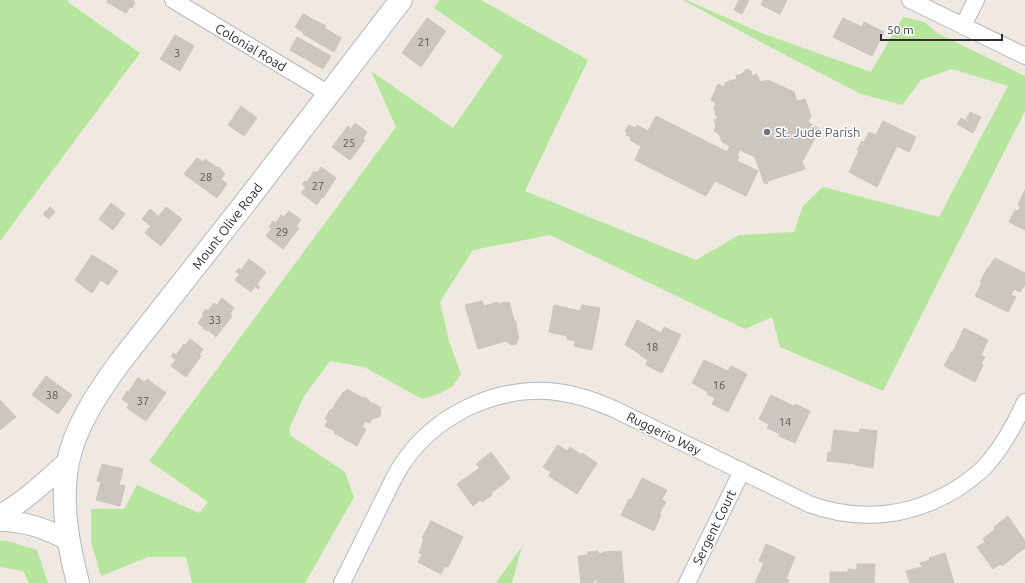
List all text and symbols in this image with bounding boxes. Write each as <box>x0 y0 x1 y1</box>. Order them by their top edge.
scale bar <box>881 16 1002 42</box>
street label: Colonial Road <box>213 20 289 74</box>
text: 50 m <box>887 23 914 36</box>
house number: 21 <box>418 36 430 48</box>
house number: 3 <box>174 47 180 59</box>
place label: St. Jude Parish <box>775 125 860 139</box>
marker: St. Jude Parish <box>762 127 772 137</box>
house number: 25 <box>343 137 355 149</box>
house number: 28 <box>200 171 212 183</box>
street label: Mount Olive Road <box>189 180 265 272</box>
house number: 27 <box>312 180 324 192</box>
house number: 29 <box>276 226 288 238</box>
house number: 33 <box>209 314 221 326</box>
house number: 18 <box>646 341 658 353</box>
house number: 16 <box>713 379 725 391</box>
house number: 38 <box>46 389 58 401</box>
house number: 37 <box>137 395 149 407</box>
street label: Ruggerio Way <box>625 409 703 457</box>
house number: 14 <box>779 416 791 428</box>
street label: Sergent Court <box>690 487 738 567</box>

